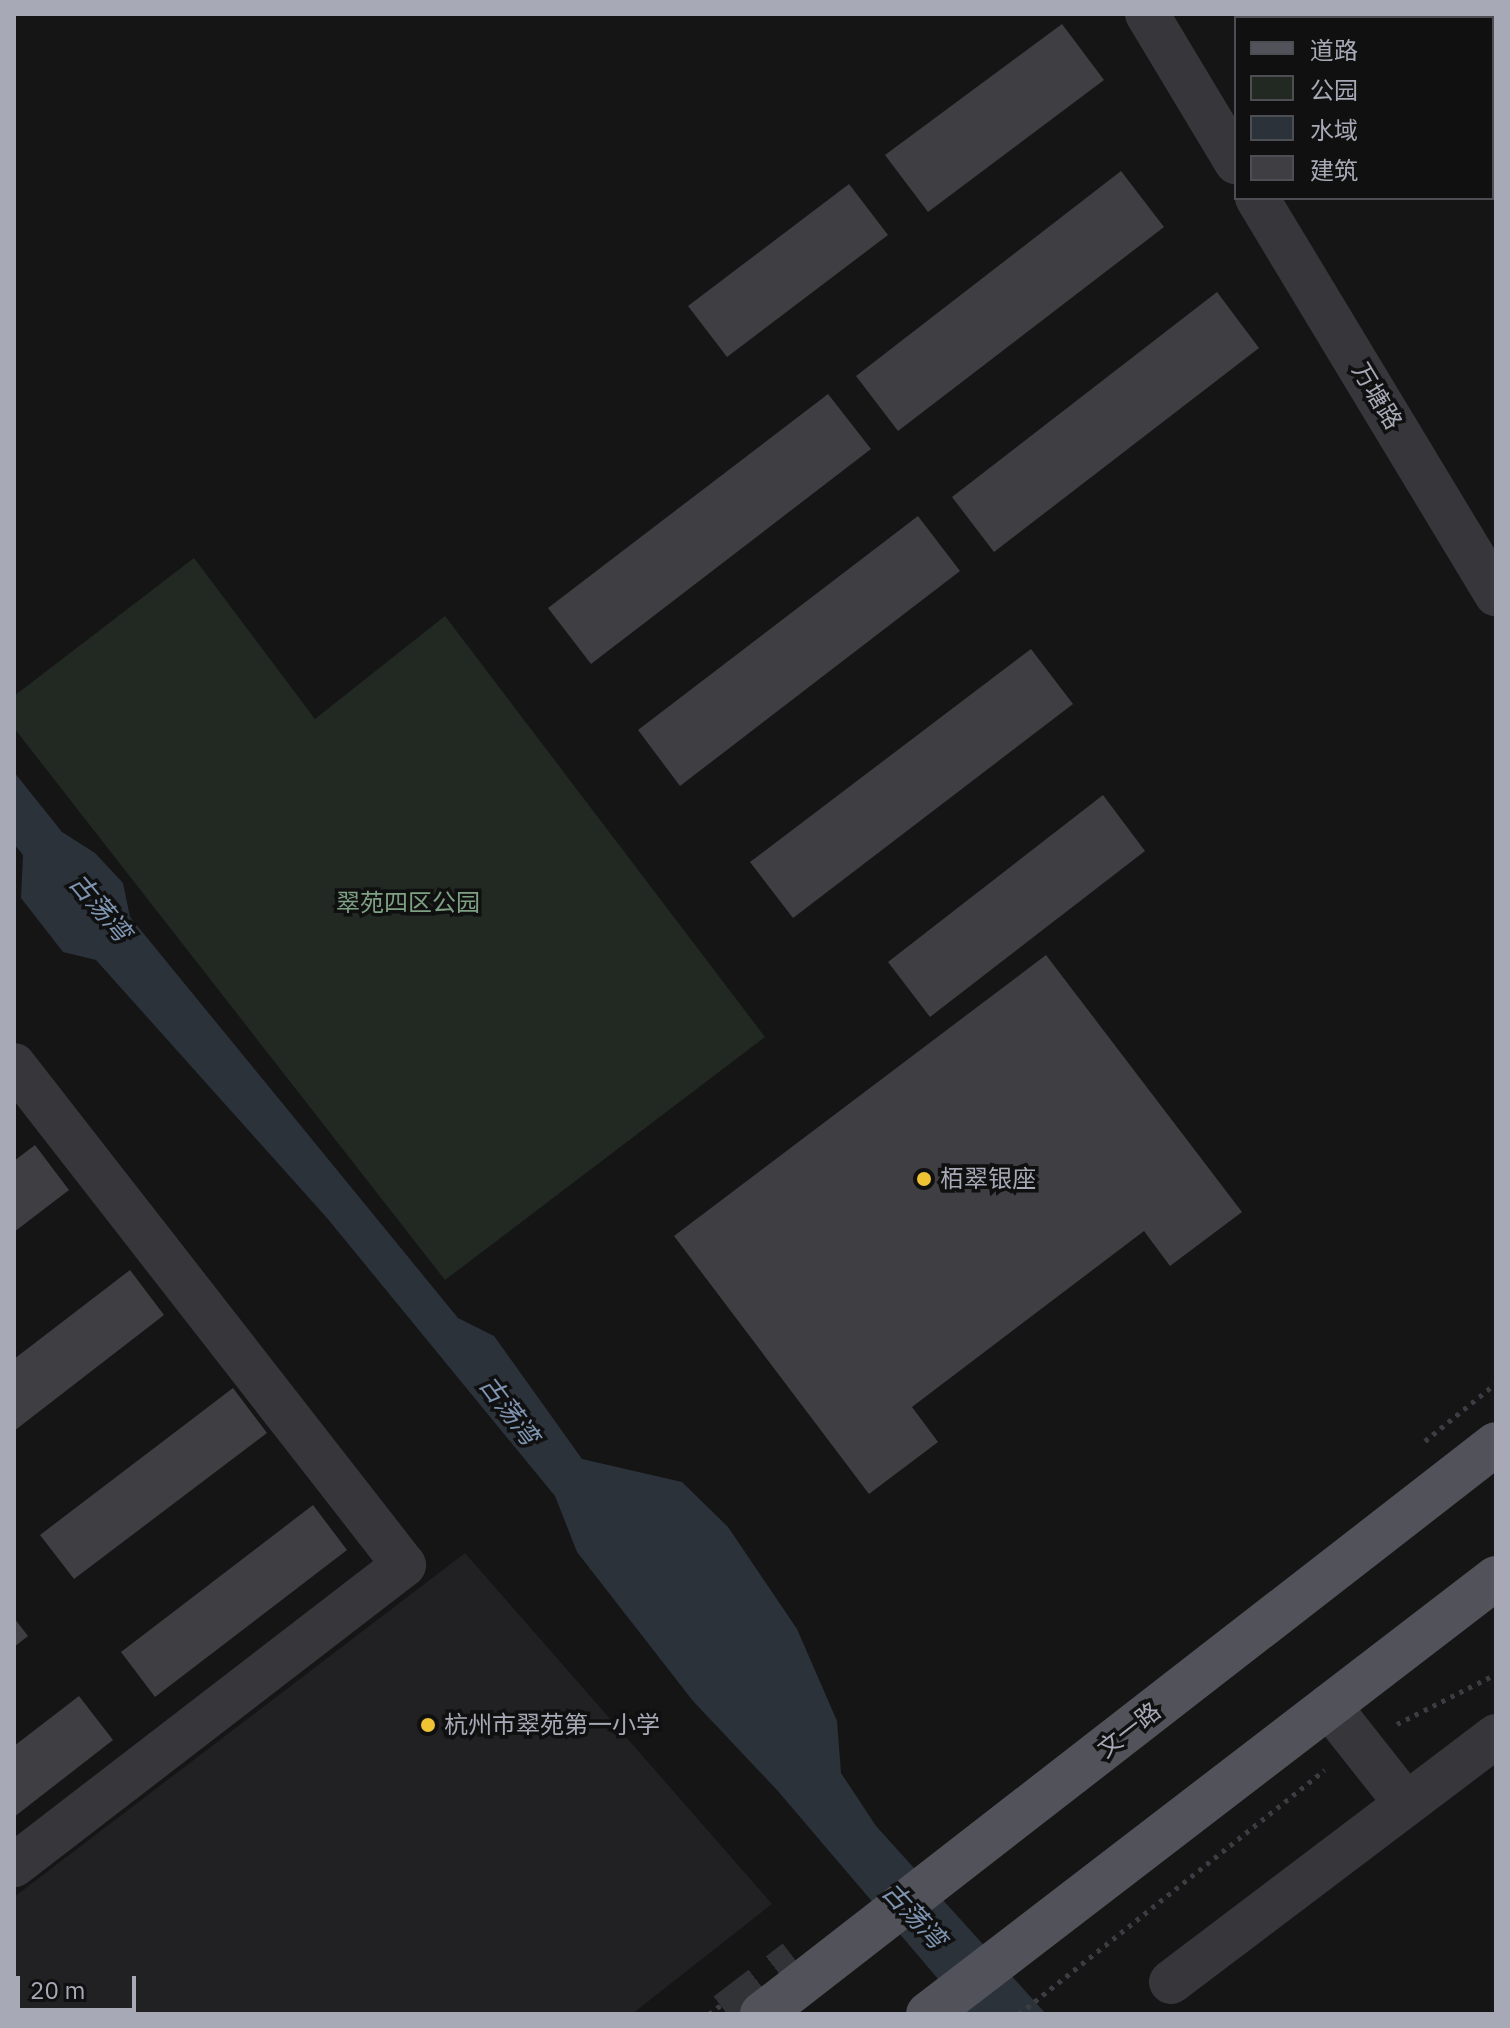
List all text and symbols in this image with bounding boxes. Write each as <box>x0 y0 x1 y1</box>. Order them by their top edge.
legend <box>1234 16 1494 200</box>
text: 道路 <box>1310 34 1358 66</box>
text: 公园 <box>1310 74 1358 106</box>
text: 水域 <box>1310 114 1358 146</box>
text: 建筑 <box>1310 154 1358 186</box>
street label: 万塘路 <box>1346 358 1408 434</box>
water label: 古荡湾 <box>63 867 137 947</box>
park label: 翠苑四区公园 <box>336 889 480 917</box>
place label: 栢翠银座 <box>940 1165 1036 1193</box>
marker: 栢翠银座 <box>915 1170 933 1188</box>
water label: 古荡湾 <box>473 1369 545 1451</box>
street label: 文一路 <box>1092 1696 1166 1764</box>
place label: 杭州市翠苑第一小学 <box>444 1711 660 1739</box>
marker: 杭州市翠苑第一小学 <box>419 1716 437 1734</box>
water label: 古荡湾 <box>876 1876 952 1954</box>
scale bar <box>20 1960 140 2010</box>
text: 20 m <box>30 1974 85 2006</box>

